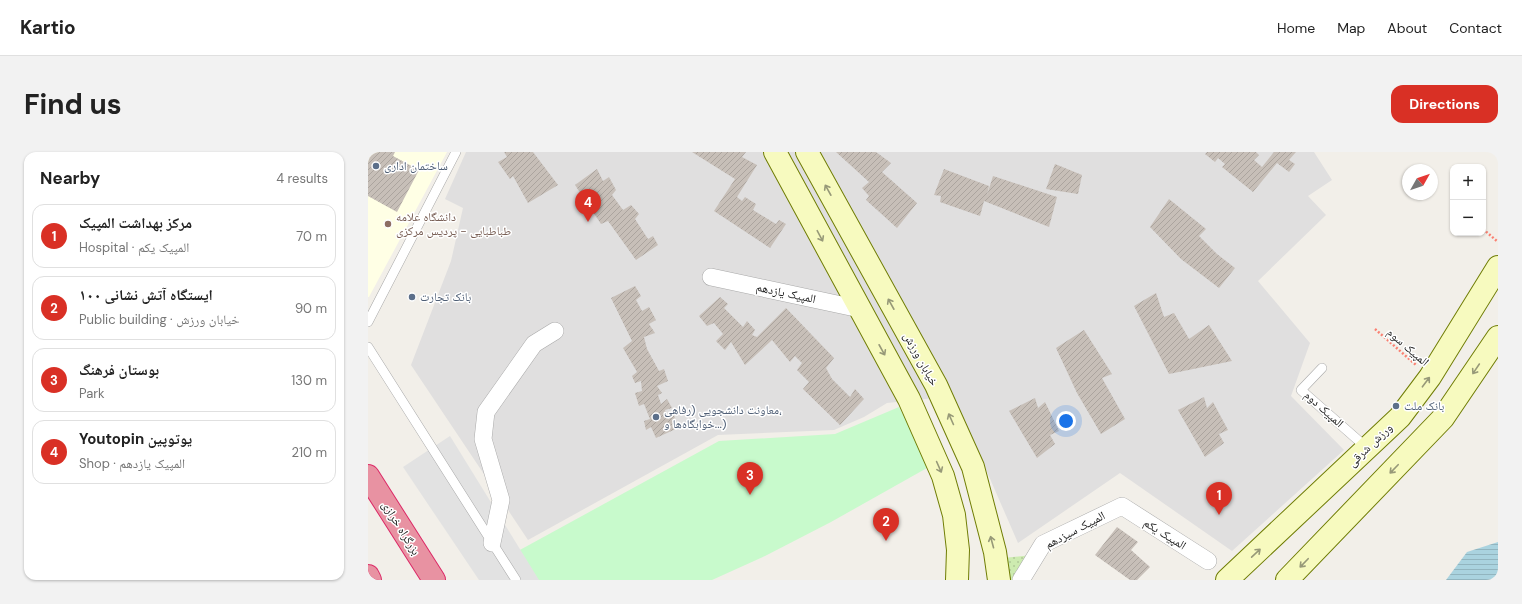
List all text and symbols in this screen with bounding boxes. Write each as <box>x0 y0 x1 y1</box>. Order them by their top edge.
text: Kartio <box>20 15 76 40</box>
text: Home <box>1277 19 1315 37</box>
text: Map <box>1337 19 1365 37</box>
text: About <box>1387 19 1427 37</box>
text: Contact <box>1449 19 1502 37</box>
button: Directions <box>1391 85 1498 123</box>
text: Find us <box>24 86 122 123</box>
place label: ساختمان اداری <box>384 158 448 174</box>
marker: ساختمان اداری <box>371 161 381 171</box>
north arrow <box>1402 164 1438 200</box>
map controls <box>1450 164 1486 236</box>
button: + <box>1450 164 1486 200</box>
text: Nearby <box>40 167 100 189</box>
text: 4 results <box>276 170 328 187</box>
one-way arrow <box>824 184 831 196</box>
pin: 4 <box>575 189 601 222</box>
button: − <box>1450 200 1486 236</box>
place label: دانشگاه علامه طباطبایی - پردیس مرکزی <box>396 209 511 239</box>
text: مرکز بهداشت المپیک <box>79 213 192 233</box>
marker: دانشگاه علامه طباطبایی - پردیس مرکزی <box>383 219 393 229</box>
text: 1 <box>52 228 56 245</box>
text: 70 m <box>296 228 327 245</box>
one-way arrow <box>817 229 825 241</box>
text: Hospital · المپیک یکم <box>79 239 189 256</box>
street label: المپیک یازدهم <box>755 279 817 307</box>
text: ایستگاه آتش نشانی ۱۰۰ <box>79 285 213 305</box>
place label: بانک تجارت <box>420 289 471 305</box>
marker: بانک تجارت <box>407 292 417 302</box>
one-way arrow <box>886 298 894 310</box>
text: 2 <box>50 300 58 317</box>
text: 90 m <box>295 300 327 317</box>
text: Public building · خیابان ورزش <box>79 311 240 328</box>
street label: المپیک سوم <box>1384 324 1433 370</box>
street label: خیابان ورزش <box>900 329 942 389</box>
one-way arrow <box>879 344 887 356</box>
text: بوستان فرهنگ <box>79 360 159 380</box>
one-way arrow <box>1472 364 1480 375</box>
text: 3 <box>50 372 58 389</box>
text: 130 m <box>291 372 327 389</box>
one-way arrow <box>1422 377 1430 388</box>
text: Park <box>79 385 105 402</box>
street label: المپیک دوم <box>1301 387 1347 431</box>
place label: بانک ملت <box>1404 398 1444 414</box>
marker: بانک ملت <box>1391 401 1401 411</box>
place label: معاونت دانشجویی (رفاهی، خوابگاه‌ها و...) <box>664 402 782 432</box>
your location <box>1056 411 1076 431</box>
marker: معاونت دانشجویی (رفاهی، خوابگاه‌ها و...) <box>651 412 661 422</box>
one-way arrow <box>947 413 954 425</box>
street label: ورزش شرقی <box>1344 420 1396 470</box>
text: Youtopin یوتوپین <box>79 429 192 449</box>
text: 4 <box>50 444 58 461</box>
text: 210 m <box>292 444 327 461</box>
text: Shop · المپیک یازدهم <box>79 455 185 472</box>
one-way arrow <box>936 460 943 472</box>
pin: 3 <box>737 462 763 495</box>
one-way arrow <box>1389 464 1398 474</box>
pin: 1 <box>1206 482 1232 515</box>
street label: بزرگراه خرازی <box>378 498 424 558</box>
street label: المپیک سیزدهم <box>1042 507 1108 553</box>
pin: 2 <box>873 508 899 541</box>
street label: المپیک یکم <box>1141 515 1189 553</box>
one-way arrow <box>988 535 996 548</box>
one-way arrow <box>1251 548 1261 558</box>
one-way arrow <box>1299 558 1308 568</box>

